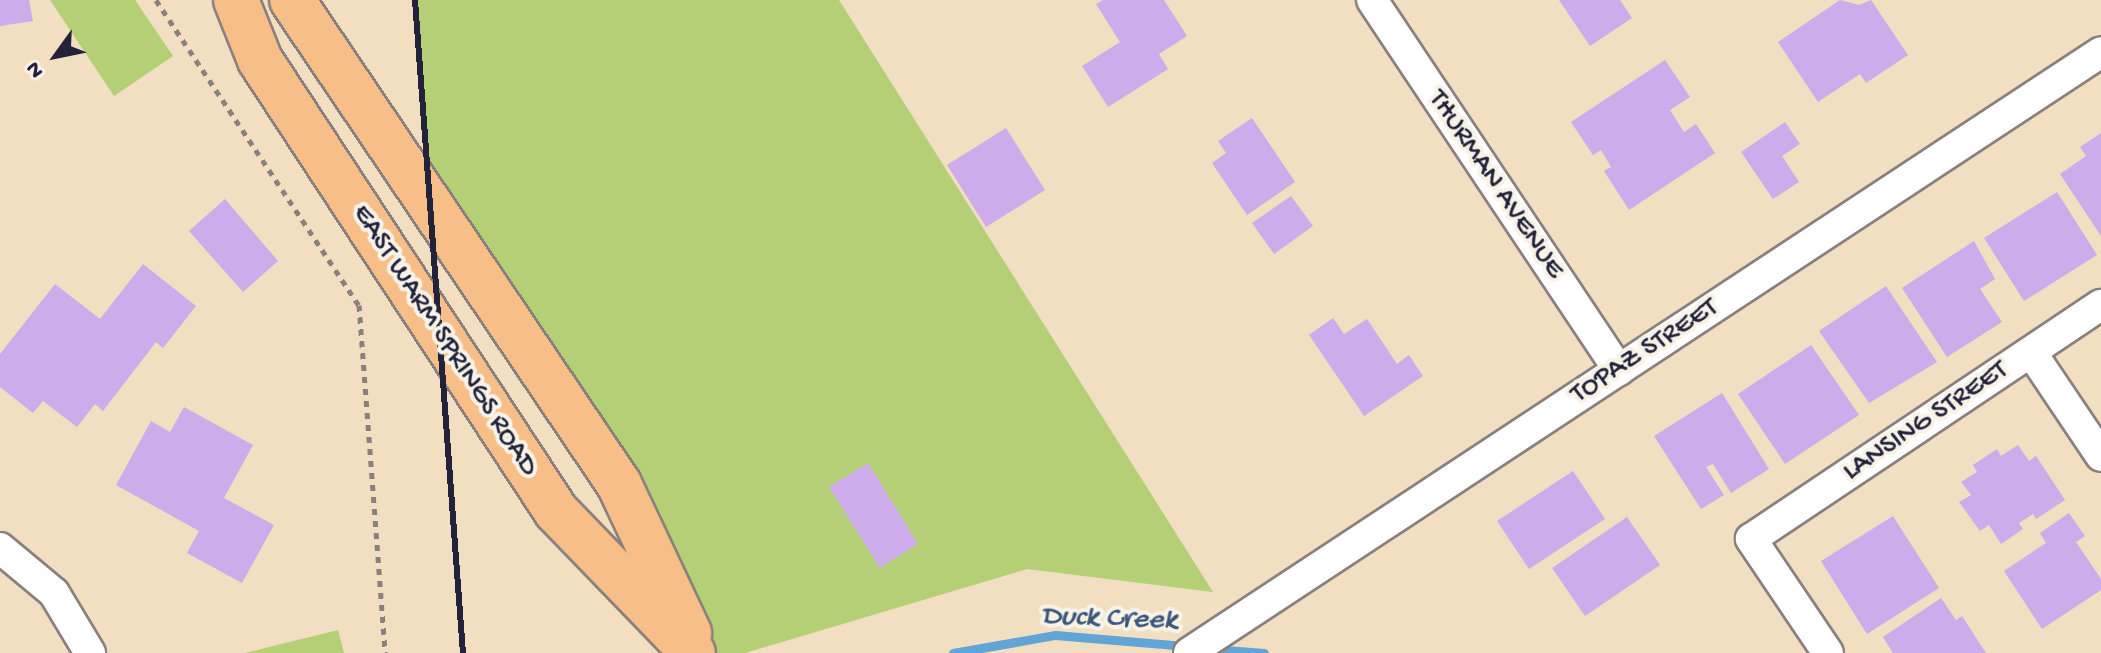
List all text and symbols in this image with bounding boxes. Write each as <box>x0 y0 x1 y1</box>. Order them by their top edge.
north arrow <box>16 16 96 96</box>
text: N <box>21 56 51 82</box>
street label: THURMAN AVENUE <box>1420 84 1570 286</box>
street label: EAST WARM SPRINGS ROAD <box>344 199 544 483</box>
street label: TOPAZ STREET <box>1565 292 1725 412</box>
street label: LANSING STREET <box>1837 355 2015 489</box>
water label: Duck Creek <box>1041 600 1177 640</box>

